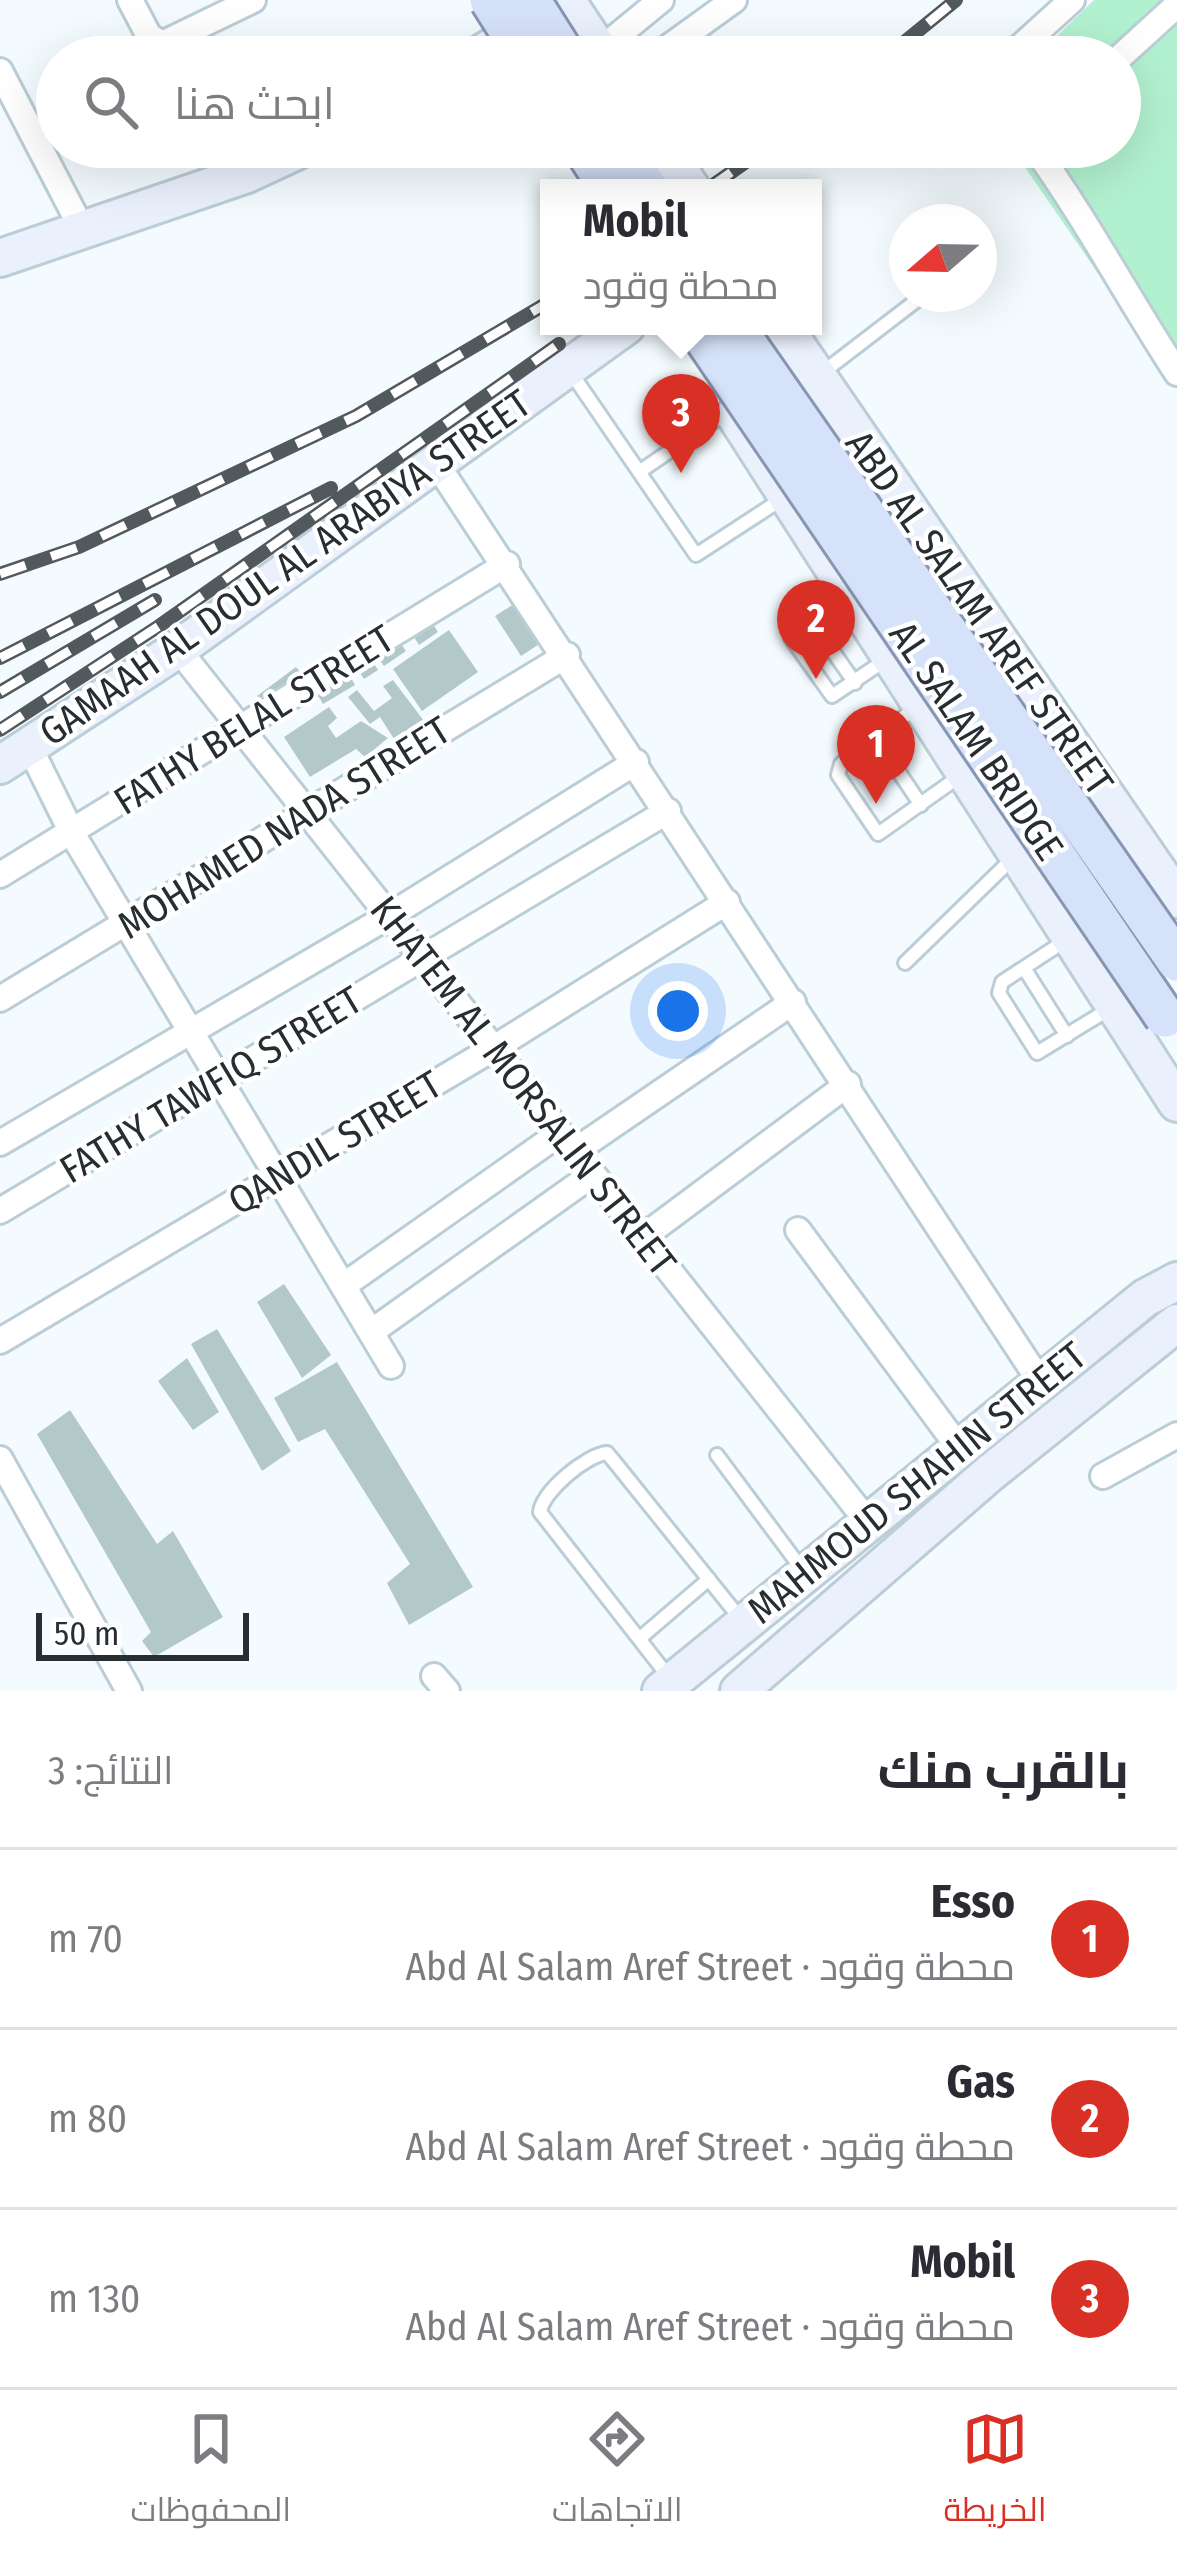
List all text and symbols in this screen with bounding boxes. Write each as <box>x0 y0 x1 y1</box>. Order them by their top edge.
search box <box>36 36 1141 168</box>
icon: search <box>78 69 144 135</box>
text: ابحث هنا <box>174 77 335 131</box>
popup <box>540 179 822 335</box>
text: Mobil <box>583 194 688 248</box>
north arrow <box>889 204 997 312</box>
text: محطة وقود <box>583 263 779 309</box>
pin: 3 <box>642 374 720 473</box>
street label: GAMAAH AL DOUL AL ARABIYA STREET <box>31 380 539 756</box>
street label: ABD AL SALAM AREF STREET <box>836 422 1122 804</box>
pin: 2 <box>777 580 855 679</box>
street label: AL SALAM BRIDGE <box>879 613 1073 869</box>
street label: FATHY BELAL STREET <box>106 616 402 824</box>
pin: 1 <box>837 705 915 804</box>
street label: MOHAMED NADA STREET <box>110 707 458 949</box>
street label: KHATEM AL MORSALIN STREET <box>361 887 685 1285</box>
street label: FATHY TAWFIQ STREET <box>52 977 370 1193</box>
your location <box>648 981 708 1041</box>
street label: QANDIL STREET <box>220 1061 450 1225</box>
street label: MAHMOUD SHAHIN STREET <box>739 1333 1095 1633</box>
scale bar <box>36 1607 249 1660</box>
text: 50 m <box>54 1614 119 1654</box>
text: بالقرب منك <box>878 1740 1129 1802</box>
text: النتائج: 3 <box>48 1748 174 1794</box>
text: Esso <box>931 1875 1015 1929</box>
text: 70 m <box>48 1916 123 1962</box>
text: 1 <box>1082 1916 1098 1962</box>
text: محطة وقود · Abd Al Salam Aref Street <box>406 1944 1015 1990</box>
text: Gas <box>947 2055 1015 2109</box>
text: 80 m <box>48 2096 127 2142</box>
text: 2 <box>1081 2096 1099 2142</box>
text: محطة وقود · Abd Al Salam Aref Street <box>406 2124 1015 2170</box>
text: Mobil <box>910 2235 1015 2289</box>
text: 130 m <box>48 2276 140 2322</box>
text: 3 <box>1081 2276 1099 2322</box>
text: محطة وقود · Abd Al Salam Aref Street <box>406 2304 1015 2350</box>
tab: المحفوظات <box>130 2406 291 2540</box>
tab: الاتجاهات <box>552 2406 683 2540</box>
tab: الخريطة <box>944 2406 1047 2540</box>

